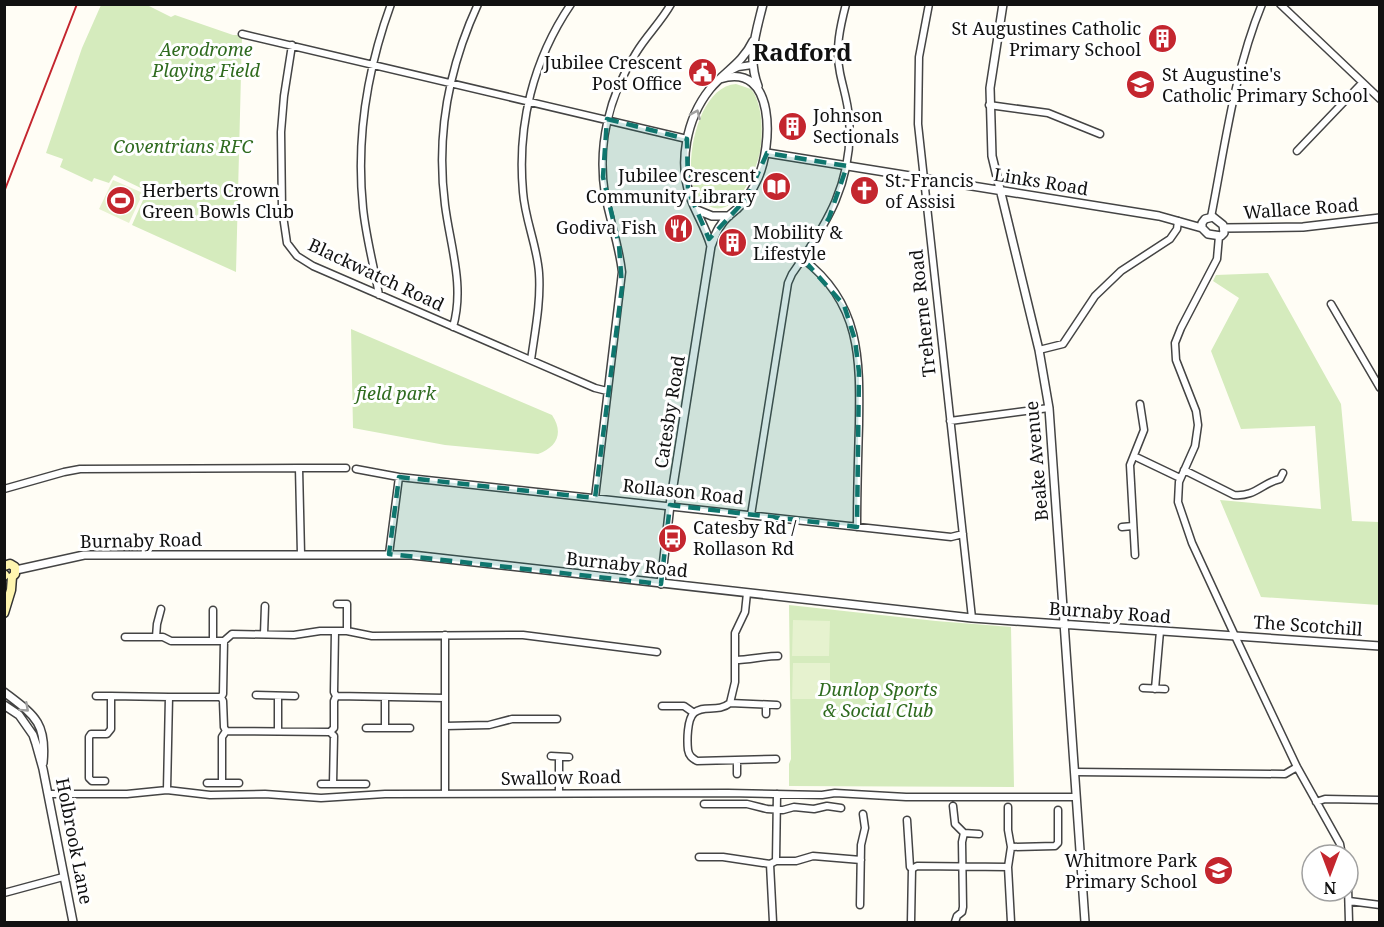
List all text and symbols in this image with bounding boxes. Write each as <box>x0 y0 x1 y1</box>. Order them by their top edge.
place label: St Augustines Catholic Primary School <box>952 16 1141 61</box>
building icon: St Augustines Catholic Primary School <box>1146 23 1178 55</box>
district label: Radford <box>752 35 852 68</box>
park label: Aerodrome Playing Field <box>151 37 261 82</box>
place label: Jubilee Crescent Post Office <box>543 50 682 95</box>
public building icon: Jubilee Crescent Post Office <box>687 57 719 89</box>
place label: St Augustine's Catholic Primary School <box>1162 62 1369 107</box>
school or university icon: St Augustine's Catholic Primary School <box>1125 69 1157 101</box>
place label: Johnson Sectionals <box>812 103 899 148</box>
one-way arrow <box>688 109 700 120</box>
building icon: Johnson Sectionals <box>776 110 808 142</box>
park label: Coventrians RFC <box>113 134 253 158</box>
street label: Links Road <box>992 162 1090 200</box>
place label: Jubilee Crescent Community Library <box>586 163 757 208</box>
place label: St. Francis of Assisi <box>885 168 974 213</box>
library icon: Jubilee Crescent Community Library <box>761 170 793 202</box>
church icon: St. Francis of Assisi <box>848 175 880 207</box>
place label: Herberts Crown Green Bowls Club <box>142 178 294 223</box>
sports icon: Herberts Crown Green Bowls Club <box>105 185 137 217</box>
street label: Wallace Road <box>1242 192 1359 224</box>
restaurant icon: Godiva Fish <box>662 212 694 244</box>
place label: Godiva Fish <box>556 215 657 239</box>
place label: Mobility & Lifestyle <box>753 220 844 265</box>
building icon: Mobility & Lifestyle <box>716 227 748 259</box>
street label: Blackwatch Road <box>305 232 448 316</box>
street label: Treherne Road <box>903 248 941 378</box>
street label: Catesby Road <box>648 354 690 470</box>
park label: field park <box>353 381 437 405</box>
street label: Beake Avenue <box>1019 400 1053 522</box>
street label: Rollason Road <box>621 473 745 509</box>
place label: Catesby Rd / Rollason Rd <box>693 515 797 560</box>
bus stop icon: Catesby Rd / Rollason Rd <box>656 522 688 554</box>
street label: Burnaby Road <box>80 527 202 553</box>
street label: Burnaby Road <box>565 546 689 582</box>
street label: Burnaby Road <box>1048 596 1172 628</box>
street label: The Scotchill <box>1253 609 1364 641</box>
park label: Dunlop Sports & Social Club <box>817 677 938 722</box>
one-way arrow <box>18 701 28 712</box>
street label: Swallow Road <box>501 764 621 790</box>
street label: Holbrook Lane <box>51 776 99 906</box>
north arrow <box>1300 843 1360 903</box>
place label: Whitmore Park Primary School <box>1064 848 1197 893</box>
school or university icon: Whitmore Park Primary School <box>1202 855 1234 887</box>
text: N <box>1323 877 1336 899</box>

